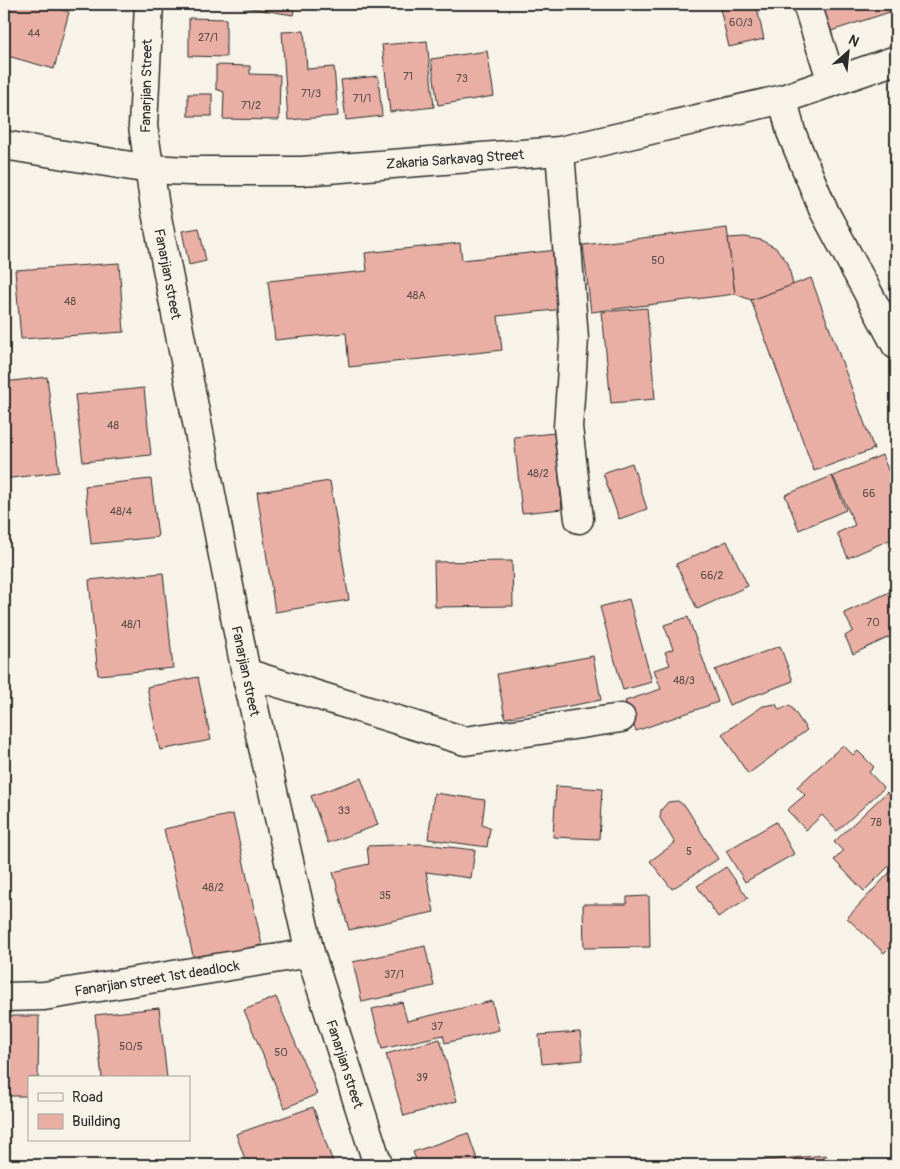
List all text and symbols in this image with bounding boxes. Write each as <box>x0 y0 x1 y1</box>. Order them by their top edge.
house number: 60/3 <box>729 16 753 29</box>
house number: 44 <box>28 27 41 40</box>
north arrow <box>822 28 872 78</box>
house number: 27/1 <box>198 31 218 44</box>
text: N <box>846 31 862 51</box>
street label: Fanarjian Street <box>137 39 156 133</box>
house number: 71 <box>403 70 413 83</box>
house number: 73 <box>456 72 468 85</box>
house number: 71/3 <box>301 87 321 100</box>
house number: 71/1 <box>353 92 371 105</box>
house number: 71/2 <box>241 99 261 112</box>
street label: Zakaria Sarkavag Street <box>385 146 525 173</box>
street label: Fanarjian street <box>150 227 185 321</box>
house number: 50 <box>651 254 665 267</box>
house number: 48A <box>406 289 426 302</box>
house number: 48 <box>64 295 76 308</box>
house number: 48 <box>107 419 119 432</box>
house number: 48/2 <box>527 467 549 480</box>
house number: 66 <box>863 487 875 500</box>
house number: 48/4 <box>110 505 133 518</box>
house number: 66/2 <box>701 569 723 582</box>
house number: 70 <box>866 616 880 629</box>
house number: 48/1 <box>121 618 141 631</box>
street label: Fanarjian street <box>228 624 263 718</box>
house number: 48/3 <box>673 674 695 687</box>
house number: 33 <box>338 804 350 817</box>
house number: 78 <box>870 816 882 829</box>
house number: 5 <box>686 845 692 858</box>
house number: 48/2 <box>202 881 224 894</box>
house number: 35 <box>379 889 391 902</box>
street label: Fanarjian street 1st deadlock <box>74 957 241 1000</box>
house number: 37/1 <box>384 968 404 981</box>
street label: Fanarjian street <box>322 1018 367 1111</box>
house number: 37 <box>431 1020 443 1033</box>
house number: 50/5 <box>119 1040 143 1053</box>
house number: 50 <box>274 1046 288 1059</box>
house number: 39 <box>416 1071 428 1084</box>
legend <box>28 1076 190 1142</box>
text: Road <box>72 1088 103 1107</box>
text: Building <box>72 1112 120 1131</box>

